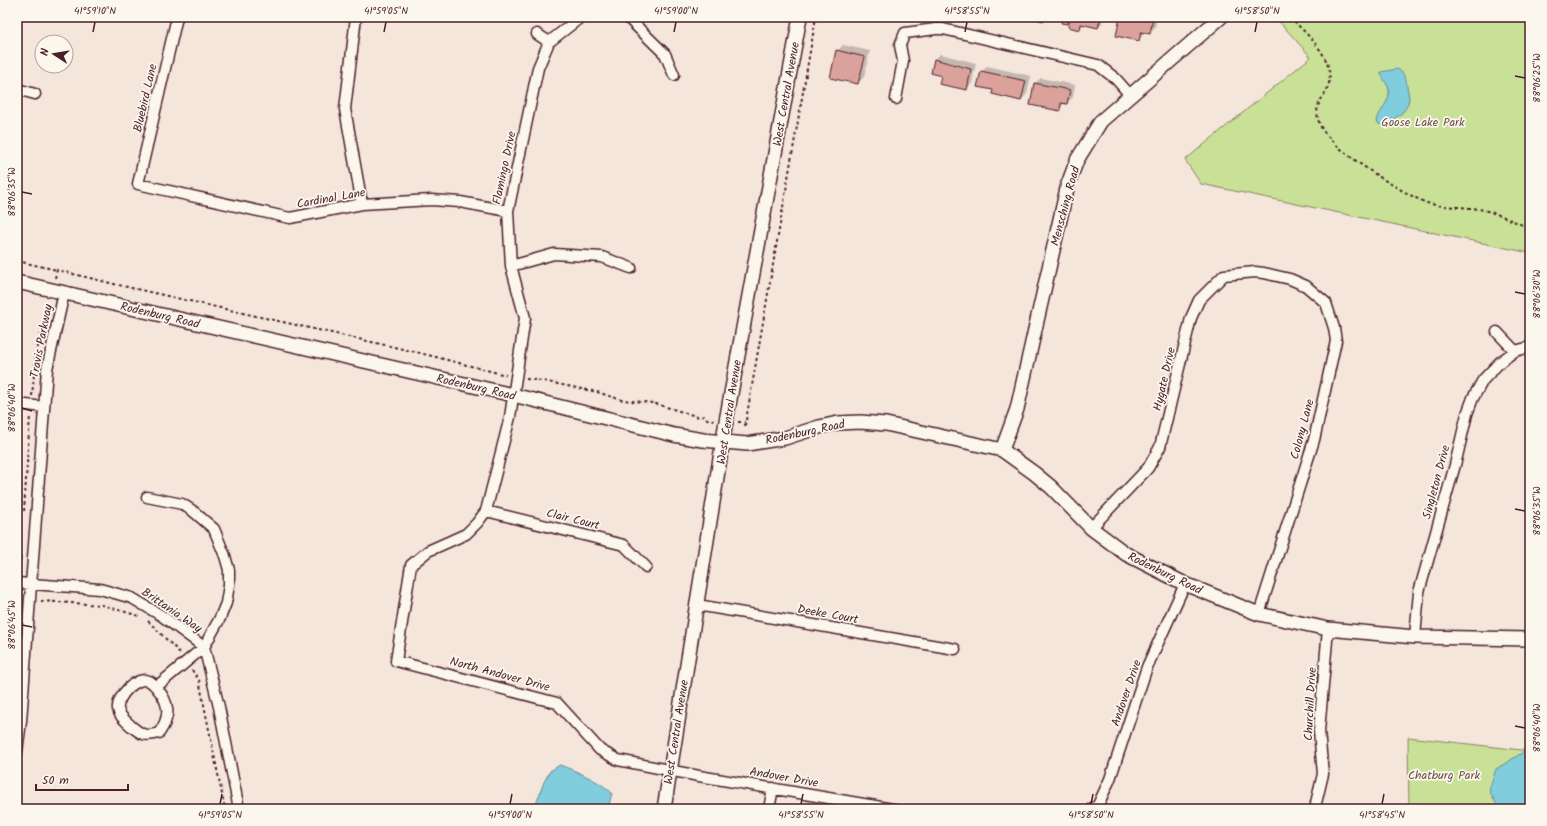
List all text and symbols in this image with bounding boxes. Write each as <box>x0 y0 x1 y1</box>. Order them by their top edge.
text: 41°59'10"N <box>74 3 116 19</box>
text: 41°59'05"N <box>364 3 408 19</box>
text: 41°59'00"N <box>654 3 698 19</box>
text: 41°58'55"N <box>944 3 990 19</box>
text: 41°58'50"N <box>1234 3 1280 19</box>
north arrow <box>34 34 74 74</box>
street label: West Central Avenue <box>768 40 805 148</box>
text: N <box>36 47 55 57</box>
text: 88°06'25"W <box>1529 53 1545 103</box>
street label: Bluebird Lane <box>128 61 163 134</box>
park label: Goose Lake Park <box>1381 113 1465 132</box>
street label: Flamingo Drive <box>487 129 522 207</box>
street label: Mensching Road <box>1046 163 1086 248</box>
text: 88°06'35"W <box>4 167 20 217</box>
street label: Cardinal Lane <box>295 183 367 214</box>
text: 88°06'30"W <box>1529 269 1545 319</box>
street label: Rodenburg Road <box>118 297 202 334</box>
street label: Travis Parkway <box>25 302 58 380</box>
street label: Hygate Drive <box>1148 345 1181 413</box>
street label: West Central Avenue <box>712 358 747 466</box>
street label: Rodenburg Road <box>434 369 518 406</box>
text: 88°06'40"W <box>4 383 20 433</box>
street label: Colony Lane <box>1285 396 1320 461</box>
street label: Rodenburg Road <box>764 415 848 450</box>
street label: Singleton Drive <box>1417 442 1456 521</box>
text: 88°06'35"W <box>1529 486 1545 536</box>
street label: Clair Court <box>544 504 602 535</box>
street label: Rodenburg Road <box>1124 547 1206 600</box>
street label: Brittania Way <box>138 583 206 638</box>
text: 88°06'45"W <box>4 600 20 650</box>
street label: Deeke Court <box>796 600 860 629</box>
street label: North Andover Drive <box>448 652 553 697</box>
street label: Andover Drive <box>1106 657 1147 729</box>
street label: Churchill Drive <box>1299 666 1322 741</box>
street label: West Central Avenue <box>659 678 694 786</box>
text: 88°06'40"W <box>1529 703 1545 753</box>
street label: Andover Drive <box>748 762 820 793</box>
scale bar <box>36 766 128 792</box>
park label: Chatburg Park <box>1408 766 1480 785</box>
text: 50 m <box>42 771 69 790</box>
text: 41°59'05"N <box>198 807 242 823</box>
text: 41°59'00"N <box>488 807 532 823</box>
text: 41°58'55"N <box>778 807 824 823</box>
text: 41°58'50"N <box>1068 807 1114 823</box>
text: 41°58'45"N <box>1359 807 1405 823</box>

